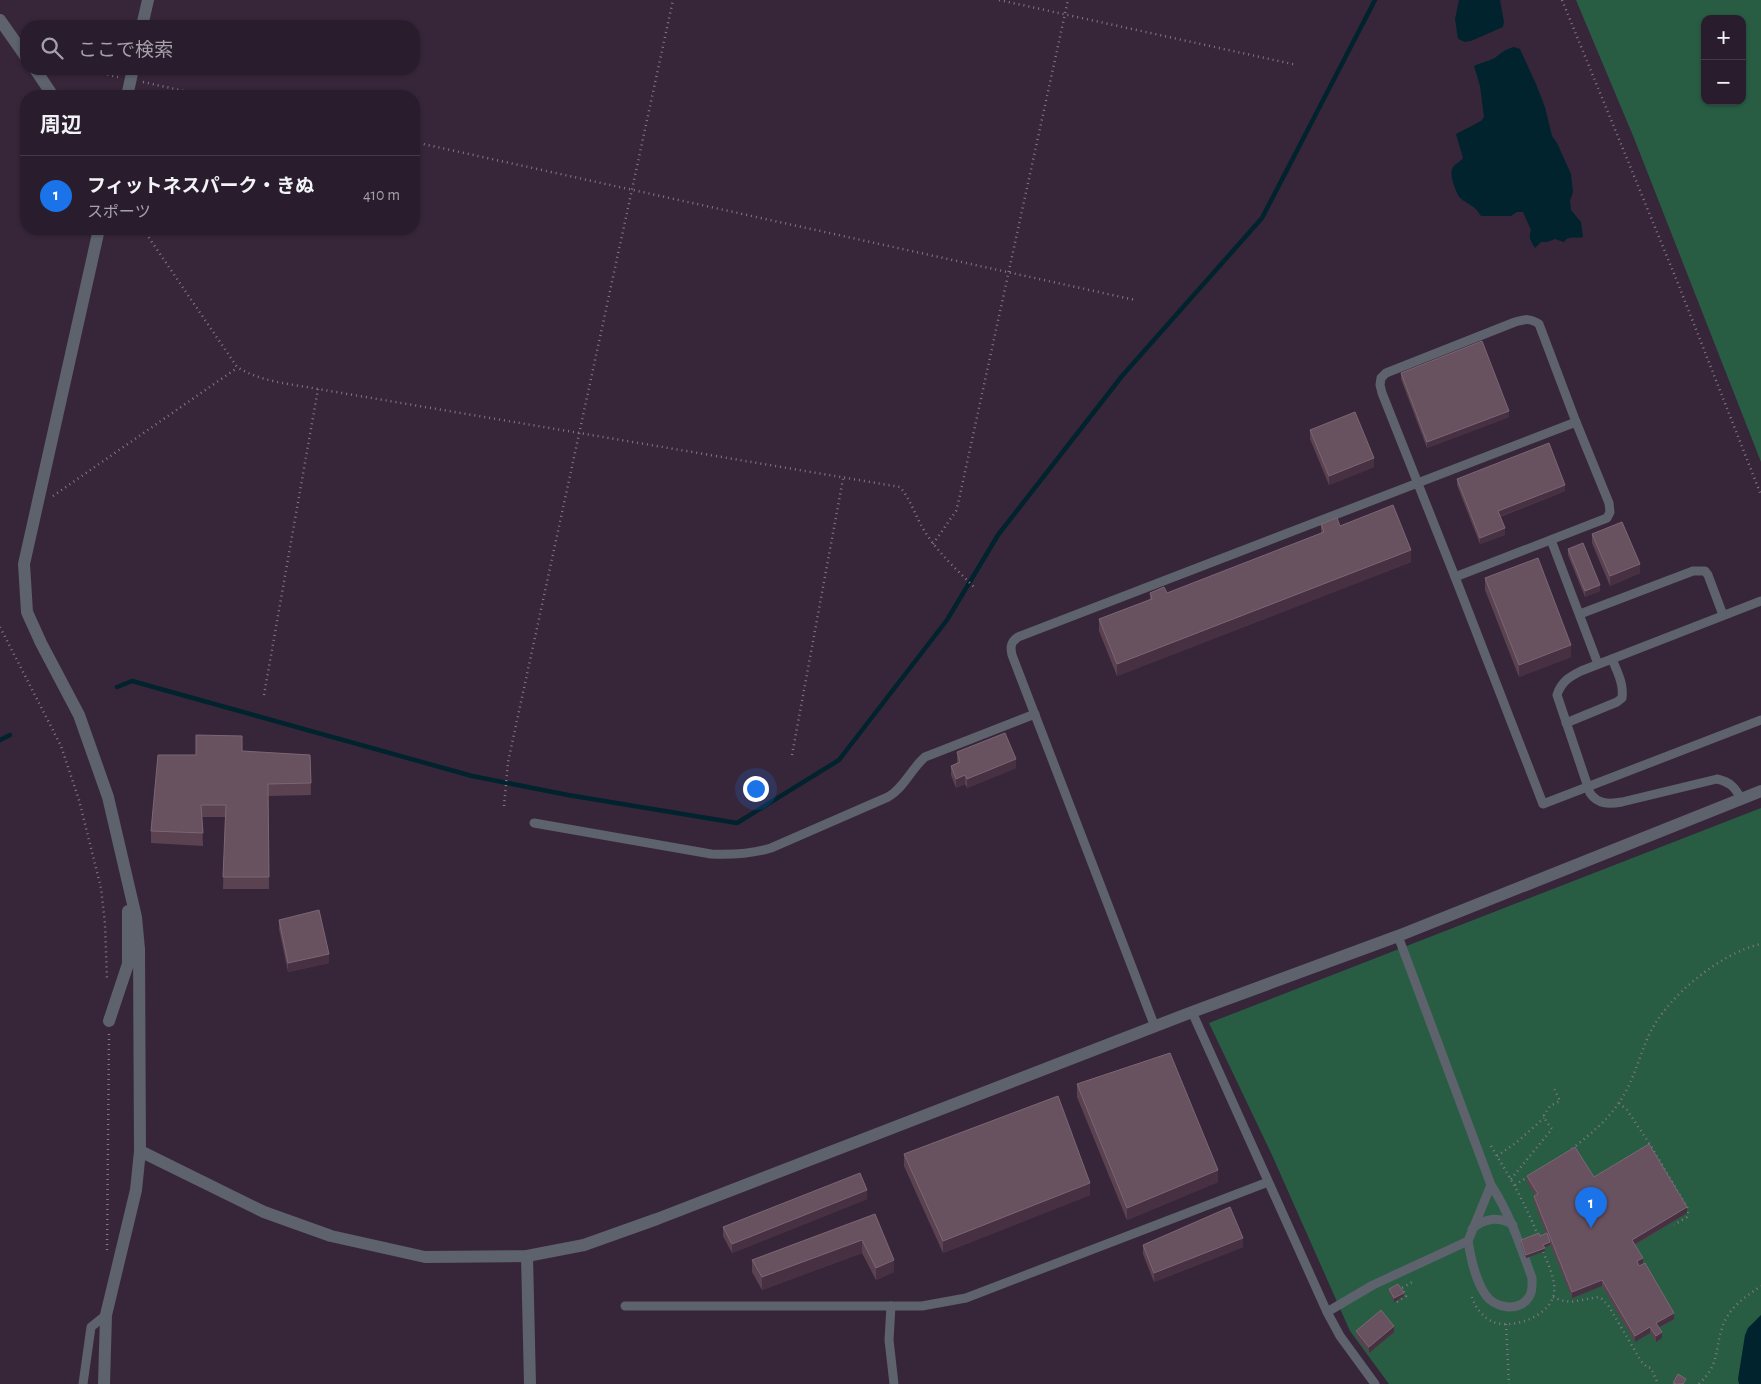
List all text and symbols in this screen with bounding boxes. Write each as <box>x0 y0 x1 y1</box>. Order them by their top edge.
map controls <box>1701 15 1746 105</box>
button: + <box>1701 15 1746 60</box>
search box <box>20 20 420 75</box>
icon: search <box>38 34 66 62</box>
text: ここで検索 <box>78 41 173 60</box>
button: − <box>1701 60 1746 105</box>
text: 周辺 <box>40 115 82 136</box>
text: フィットネスパーク・きぬ <box>87 177 314 196</box>
text: 1 <box>53 187 59 203</box>
text: 410 m <box>363 187 400 203</box>
text: スポーツ <box>87 204 151 220</box>
your location <box>743 776 769 802</box>
pin: 1 <box>1575 1187 1607 1228</box>

